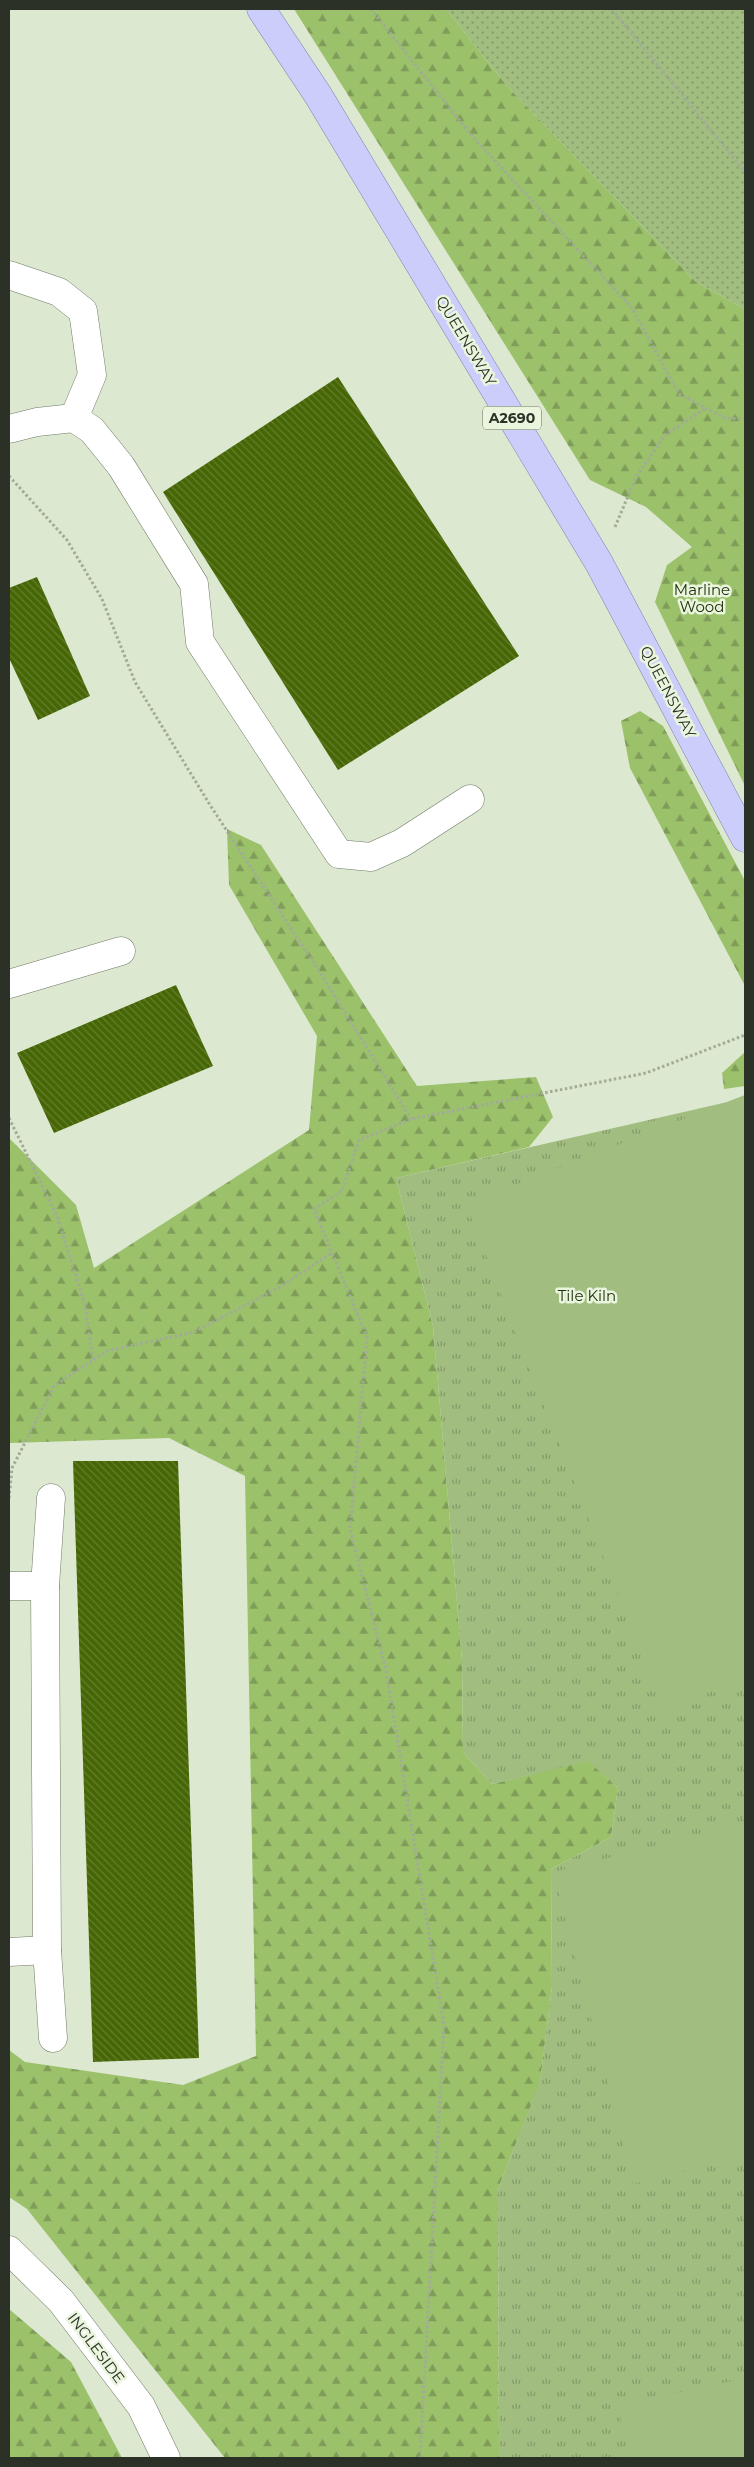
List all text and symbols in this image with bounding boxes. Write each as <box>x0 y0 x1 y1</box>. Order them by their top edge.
street label: QUEENSWAY <box>432 292 501 390</box>
road number: A2690 <box>483 406 541 429</box>
park label: Marline Wood <box>674 580 730 616</box>
street label: QUEENSWAY <box>636 642 701 742</box>
park label: Tile Kiln <box>558 1286 616 1305</box>
street label: INGLESIDE <box>64 2309 129 2387</box>

